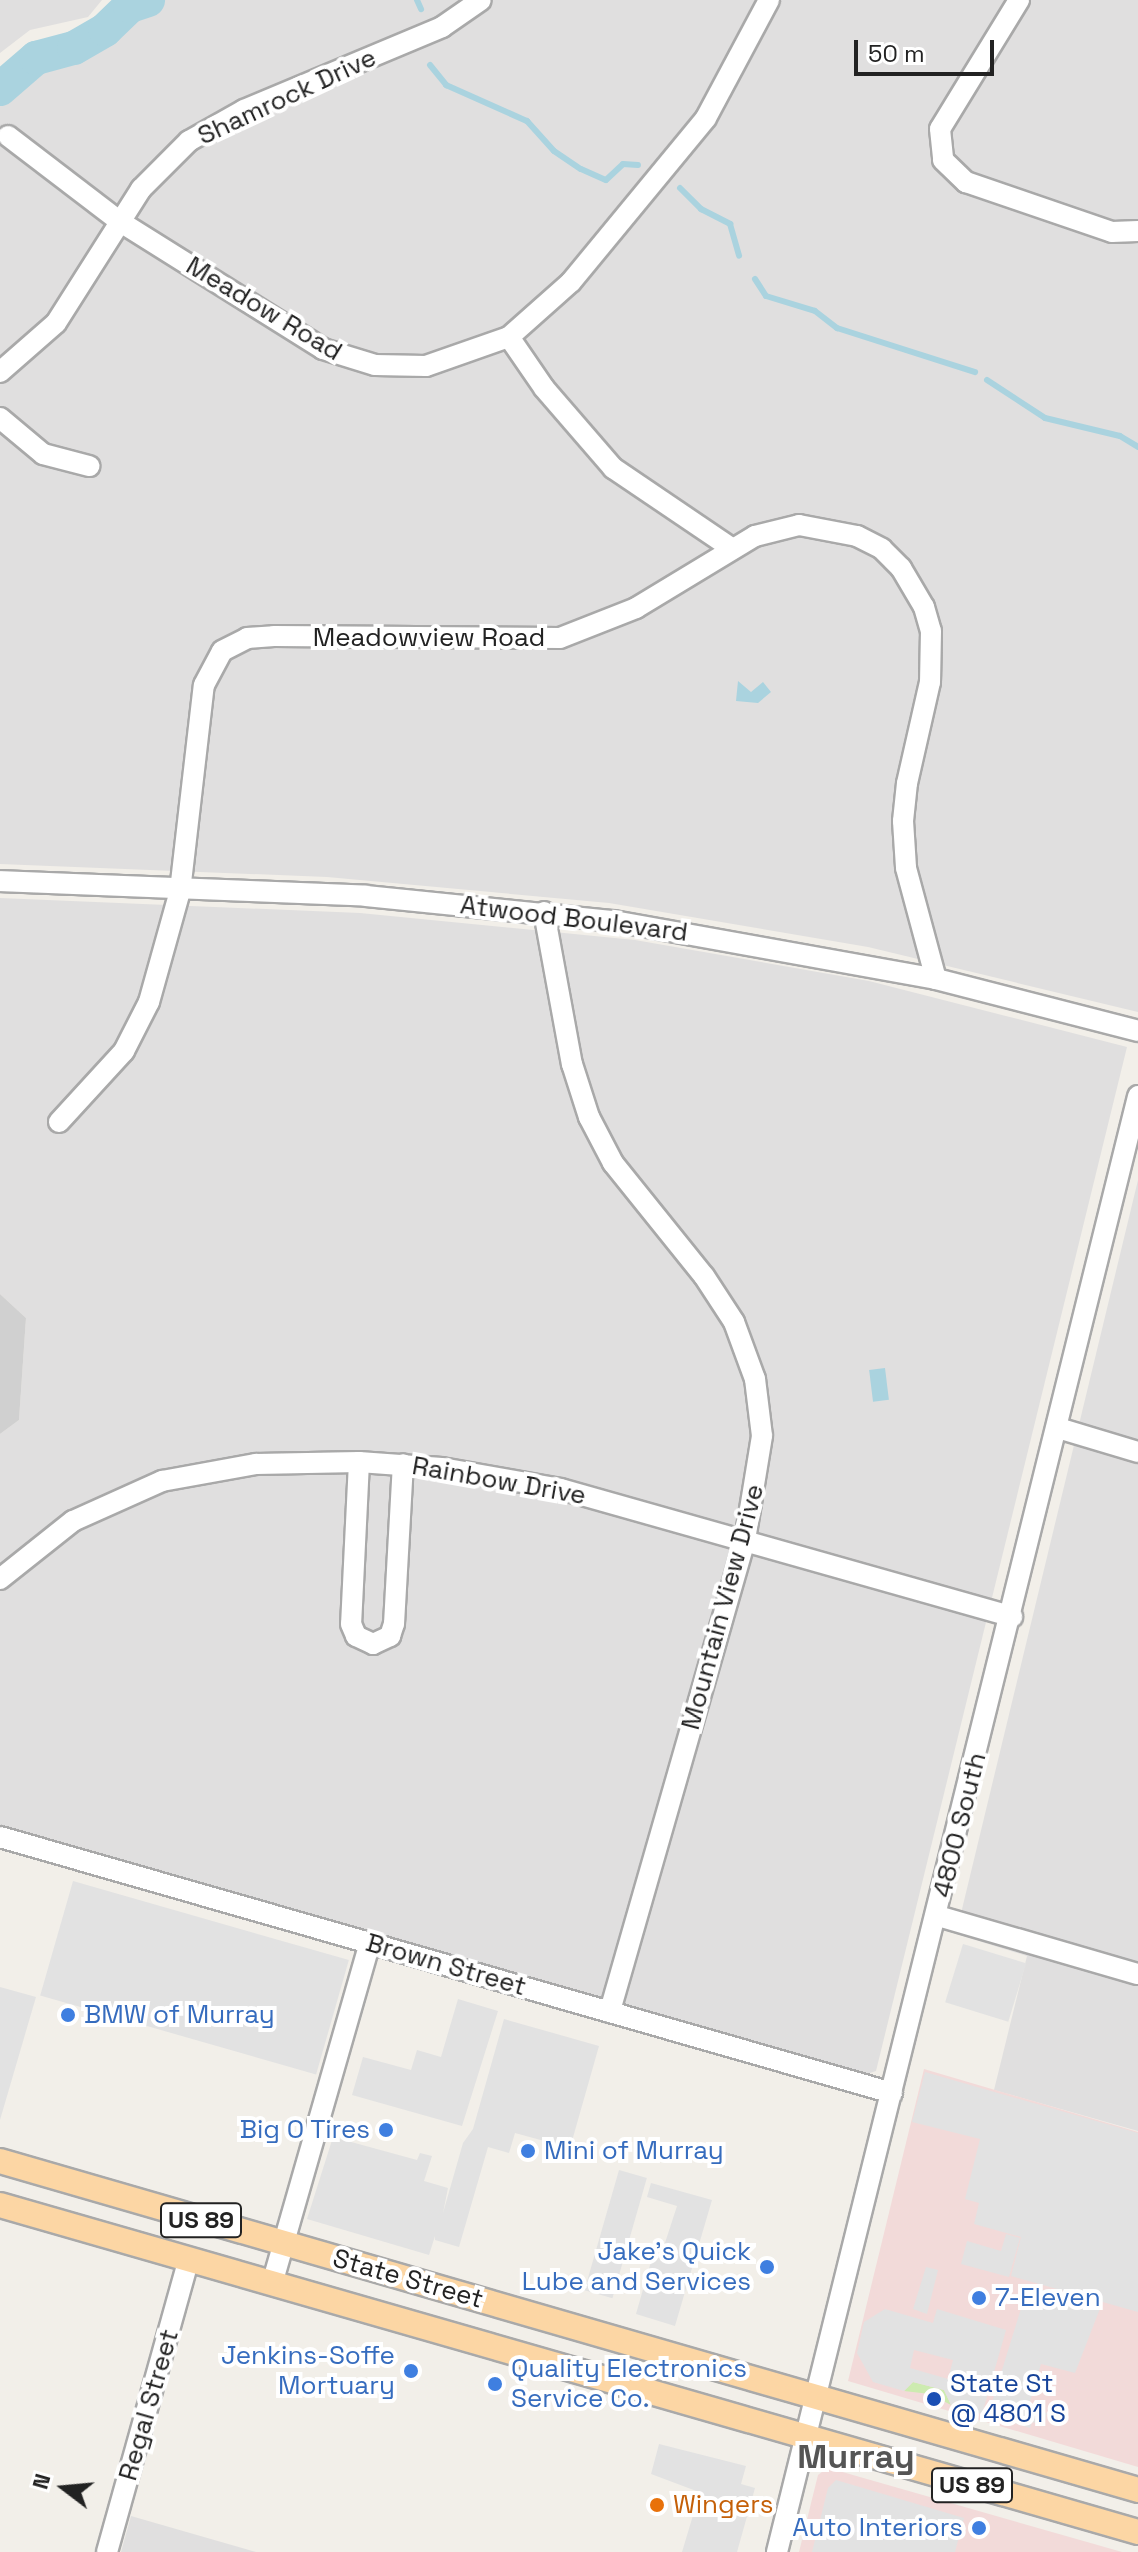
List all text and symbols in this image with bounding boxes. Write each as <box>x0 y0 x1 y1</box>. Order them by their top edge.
scale bar <box>858 24 998 74</box>
text: 50 m <box>868 38 925 69</box>
street label: Shamrock Drive <box>193 42 381 152</box>
street label: Meadow Road <box>180 250 348 368</box>
street label: Meadowview Road <box>313 622 545 654</box>
street label: Atwood Boulevard <box>458 890 690 948</box>
street label: Rainbow Drive <box>410 1450 588 1512</box>
street label: Mountain View Drive <box>675 1481 771 1733</box>
street label: 4800 South <box>927 1749 993 1901</box>
street label: Brown Street <box>362 1927 530 2003</box>
place label: BMW of Murray <box>84 1999 275 2031</box>
marker: BMW of Murray <box>59 2006 77 2024</box>
place label: Big O Tires <box>239 2114 370 2146</box>
marker: Big O Tires <box>377 2121 395 2139</box>
place label: Mini of Murray <box>544 2135 724 2167</box>
marker: Mini of Murray <box>519 2142 537 2160</box>
road number: US 89 <box>159 2200 243 2240</box>
place label: Jake's Quick Lube and Services <box>522 2236 751 2298</box>
street label: State Street <box>329 2243 487 2315</box>
marker: Jake's Quick Lube and Services <box>758 2258 776 2276</box>
place label: 7-Eleven <box>995 2282 1101 2314</box>
marker: 7-Eleven <box>970 2289 988 2307</box>
street label: Regal Street <box>113 2326 185 2484</box>
place label: Jenkins-Soffe Mortuary <box>221 2340 395 2402</box>
place label: Quality Electronics Service Co. <box>511 2353 747 2414</box>
marker: Jenkins-Soffe Mortuary <box>402 2362 420 2380</box>
place label: State St @ 4801 S <box>950 2368 1066 2430</box>
marker: Quality Electronics Service Co. <box>486 2375 504 2393</box>
marker: State St @ 4801 S <box>925 2390 943 2408</box>
district label: Murray <box>797 2437 915 2477</box>
north arrow <box>24 2448 104 2528</box>
road number: US 89 <box>930 2465 1014 2505</box>
text: N <box>25 2470 56 2492</box>
place label: Wingers <box>673 2489 773 2521</box>
marker: Wingers <box>648 2496 666 2514</box>
place label: Auto Interiors <box>792 2512 963 2544</box>
marker: Auto Interiors <box>970 2519 988 2537</box>

